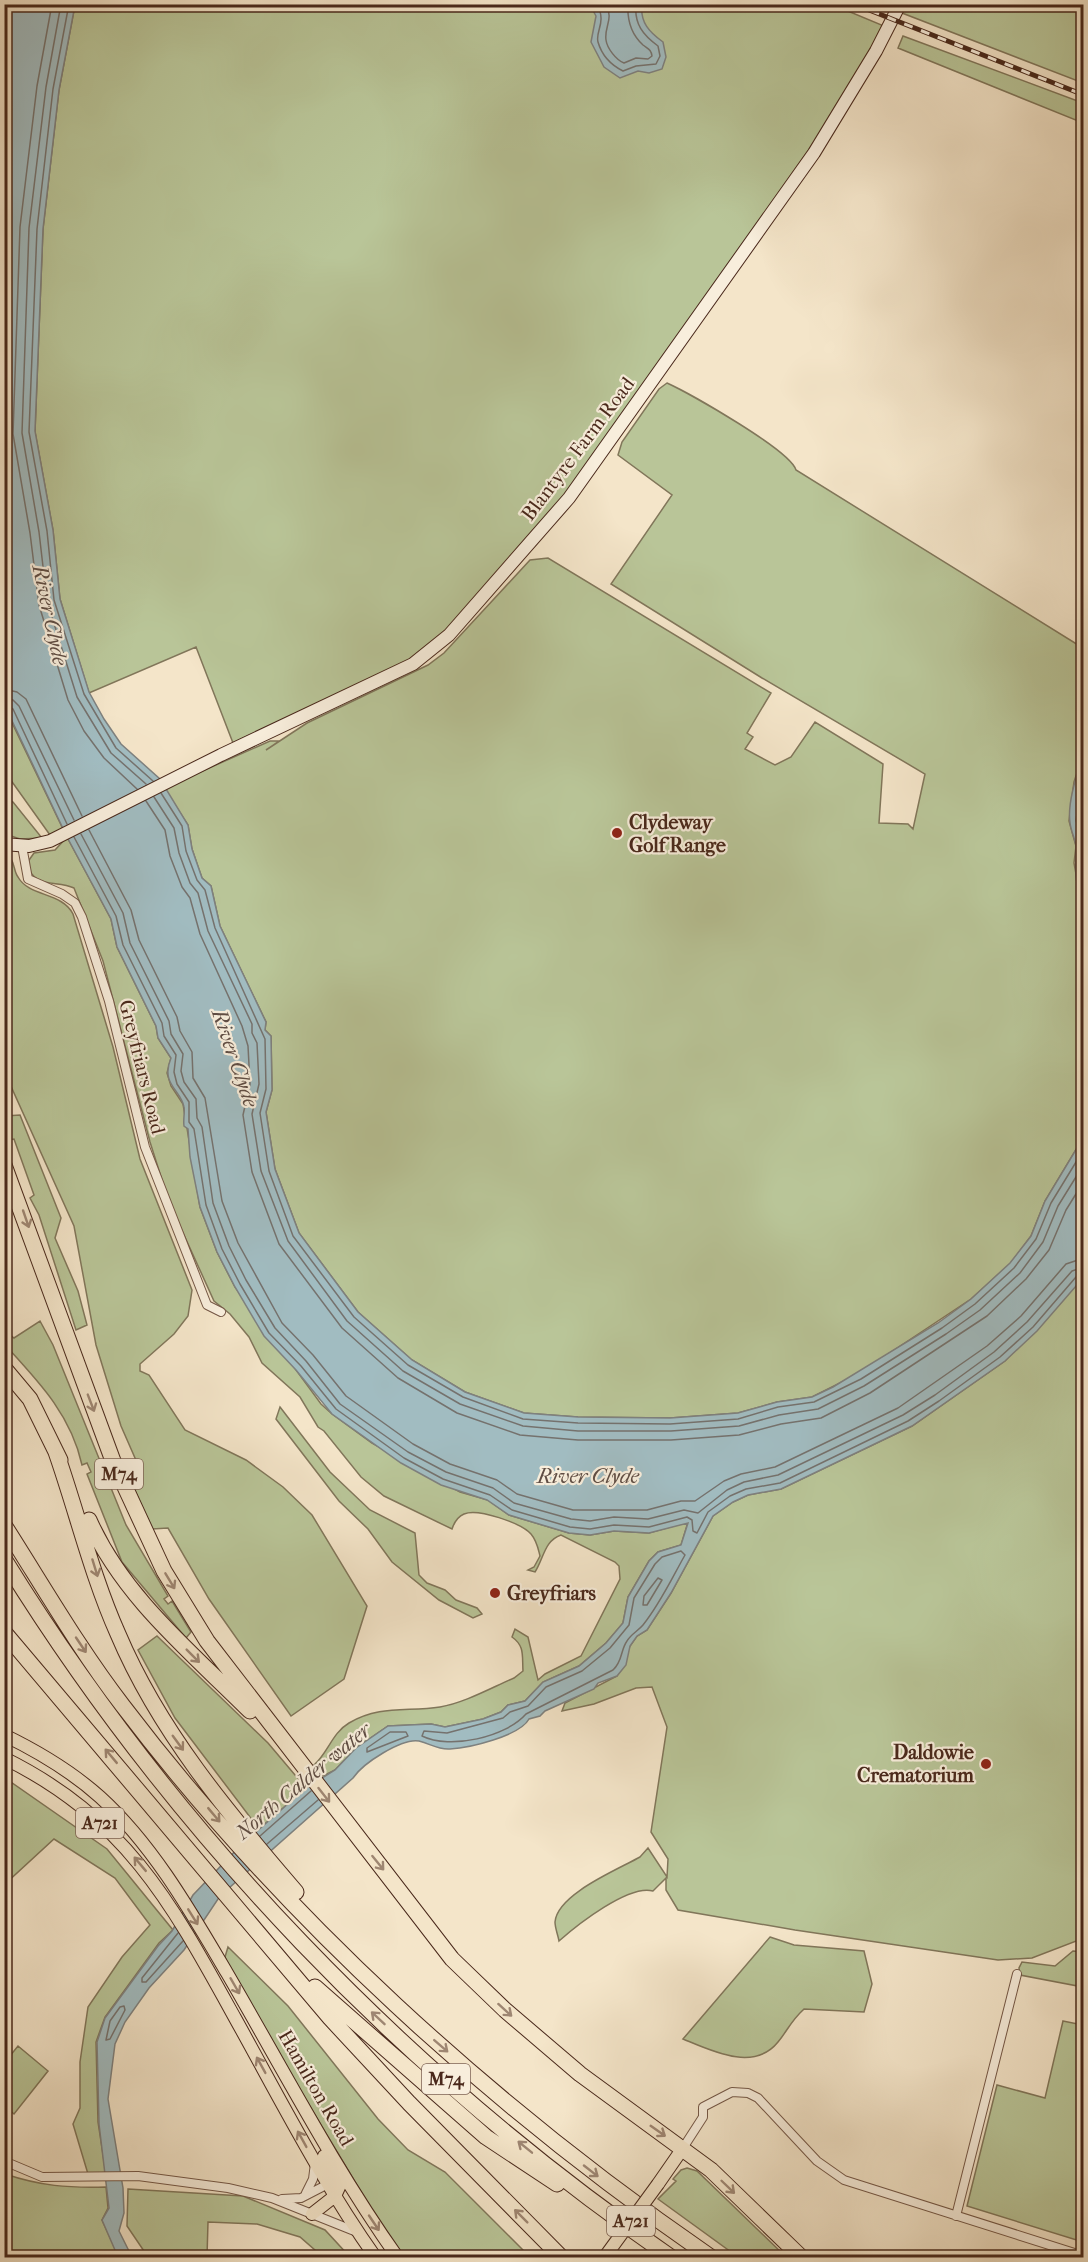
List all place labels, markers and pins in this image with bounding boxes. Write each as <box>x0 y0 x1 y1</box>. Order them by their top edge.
place label: Clydeway Golf Range <box>629 811 726 857</box>
marker: Clydeway Golf Range <box>610 826 624 840</box>
place label: Greyfriars <box>507 1582 597 1605</box>
marker: Greyfriars <box>488 1586 502 1600</box>
place label: Daldowie Crematorium <box>857 1741 974 1787</box>
marker: Daldowie Crematorium <box>979 1757 993 1771</box>

